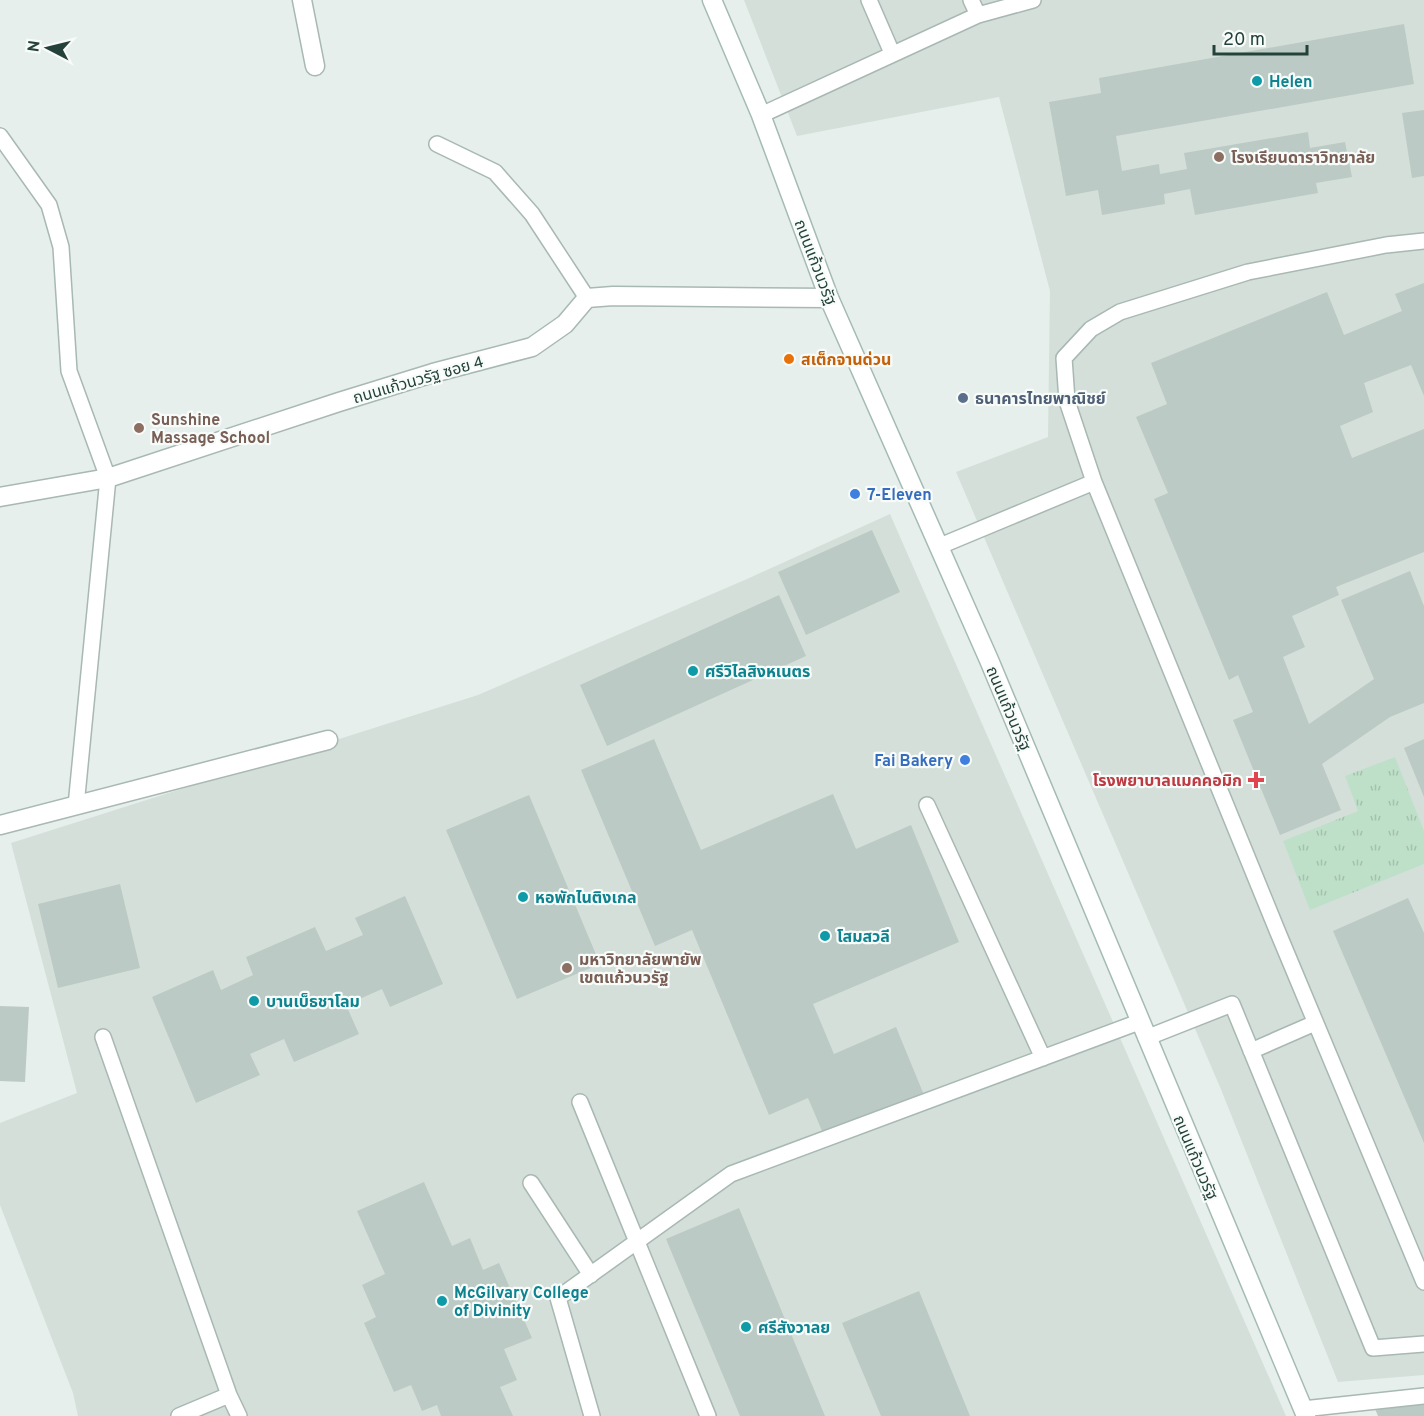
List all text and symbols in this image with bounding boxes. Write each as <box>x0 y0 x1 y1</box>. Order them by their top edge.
north arrow <box>18 18 78 78</box>
scale bar <box>1214 18 1307 56</box>
text: 20 m <box>1223 29 1265 52</box>
text: N <box>24 39 46 53</box>
place label: Helen <box>1269 73 1313 93</box>
marker: Helen <box>1250 74 1264 88</box>
place label: โรงเรียนดาราวิทยาลัย <box>1231 149 1375 169</box>
marker: โรงเรียนดาราวิทยาลัย <box>1212 150 1226 164</box>
street label: ถนนแก้วนวรัฐ <box>789 217 840 309</box>
place label: สเต็กจานด่วน <box>801 351 891 371</box>
marker: สเต็กจานด่วน <box>782 352 796 366</box>
street label: ถนนแก้วนวรัฐ ซอย 4 <box>351 353 486 409</box>
place label: ธนาคารไทยพาณิชย์ <box>975 390 1106 410</box>
marker: ธนาคารไทยพาณิชย์ <box>956 391 970 405</box>
place label: Sunshine Massage School <box>151 411 270 449</box>
marker: Sunshine Massage School <box>132 421 146 435</box>
place label: 7-Eleven <box>867 486 932 506</box>
marker: 7-Eleven <box>848 487 862 501</box>
place label: ศรีวิไลสิงหเนตร <box>705 663 810 683</box>
street label: ถนนแก้วนวรัฐ <box>980 663 1034 754</box>
marker: ศรีวิไลสิงหเนตร <box>686 664 700 678</box>
place label: Fai Bakery <box>874 752 953 772</box>
marker: Fai Bakery <box>958 753 972 767</box>
marker: โรงพยาบาลแมคคอมิก <box>1247 771 1265 789</box>
place label: โรงพยาบาลแมคคอมิก <box>1093 772 1242 792</box>
place label: หอพักไนติงเกล <box>535 889 636 909</box>
marker: หอพักไนติงเกล <box>516 890 530 904</box>
place label: โสมสวลี <box>837 928 890 948</box>
marker: โสมสวลี <box>818 929 832 943</box>
place label: มหาวิทยาลัยพายัพ เขตแก้วนวรัฐ <box>579 951 702 989</box>
marker: มหาวิทยาลัยพายัพ เขตแก้วนวรัฐ <box>560 961 574 975</box>
place label: บานเบ็ธชาโลม <box>266 993 360 1013</box>
marker: บานเบ็ธชาโลม <box>247 994 261 1008</box>
street label: ถนนแก้วนวรัฐ <box>1167 1112 1221 1203</box>
place label: McGilvary College of Divinity <box>454 1284 589 1322</box>
marker: McGilvary College of Divinity <box>435 1294 449 1308</box>
place label: ศรีสังวาลย <box>758 1319 830 1339</box>
marker: ศรีสังวาลย <box>739 1320 753 1334</box>

